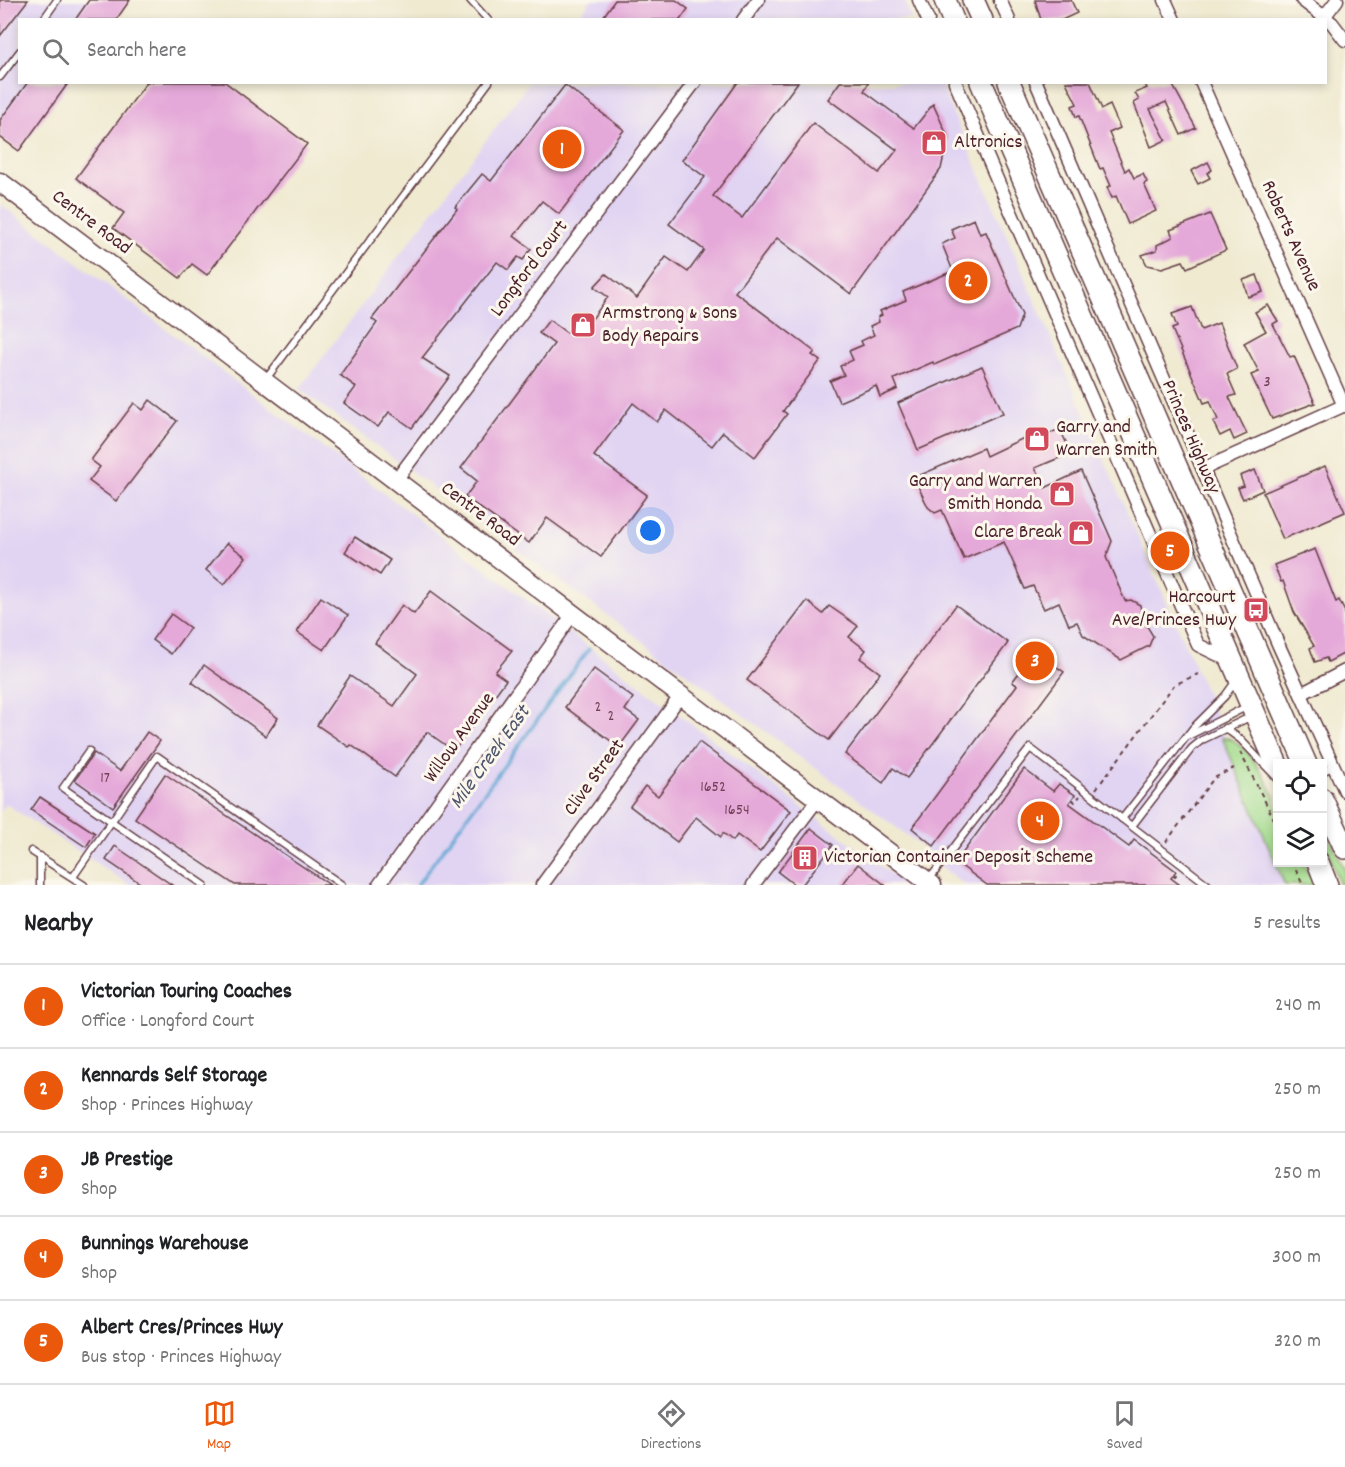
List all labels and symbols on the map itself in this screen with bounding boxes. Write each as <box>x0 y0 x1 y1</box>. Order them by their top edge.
pin: 1 <box>542 126 582 172</box>
shop icon: Altronics <box>919 128 949 158</box>
place label: Altronics <box>954 129 1023 157</box>
street label: Roberts Avenue <box>1253 176 1327 296</box>
street label: Centre Road <box>45 184 137 262</box>
street label: Longford Court <box>484 215 576 323</box>
pin: 2 <box>948 258 988 304</box>
place label: Armstrong & Sons Body Repairs <box>602 300 738 351</box>
shop icon: Armstrong & Sons Body Repairs <box>568 310 598 340</box>
house number: 3 <box>1263 371 1271 394</box>
street label: Princes Highway <box>1153 376 1227 499</box>
place label: Garry and Warren Smith <box>1056 414 1157 465</box>
shop icon: Garry and Warren Smith <box>1022 424 1052 454</box>
place label: Garry and Warren Smith Honda <box>909 468 1043 519</box>
street label: Centre Road <box>434 476 526 554</box>
shop icon: Garry and Warren Smith Honda <box>1047 479 1077 509</box>
your location <box>636 516 665 545</box>
shop icon: Clare Break <box>1066 518 1096 548</box>
place label: Clare Break <box>974 519 1062 547</box>
pin: 5 <box>1150 528 1190 574</box>
place label: Harcourt Ave/Princes Hwy <box>1112 584 1237 635</box>
bus stop icon: Harcourt Ave/Princes Hwy <box>1241 595 1271 625</box>
pin: 3 <box>1016 638 1054 684</box>
street label: Willow Avenue <box>418 687 503 789</box>
house number: 2 <box>595 696 602 719</box>
water label: Mile Creek East <box>443 698 540 816</box>
house number: 2 <box>608 705 615 728</box>
street label: Clive Street <box>558 734 632 822</box>
house number: 17 <box>100 767 110 790</box>
house number: 1652 <box>700 776 726 799</box>
pin: 4 <box>1020 798 1060 844</box>
house number: 1654 <box>724 799 750 822</box>
building icon: Victorian Container Deposit Scheme <box>790 843 820 873</box>
place label: Victorian Container Deposit Scheme <box>824 844 1093 872</box>

